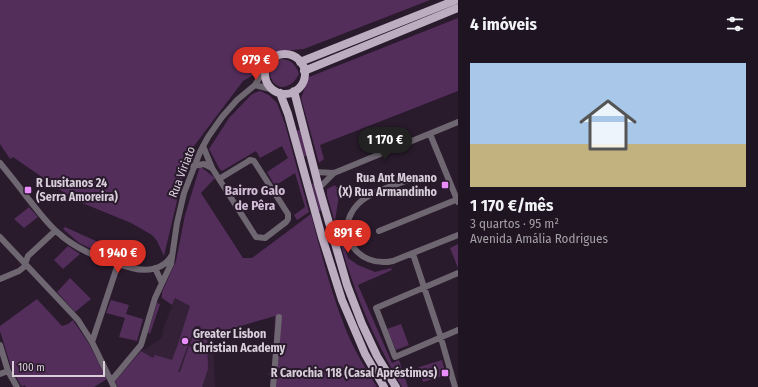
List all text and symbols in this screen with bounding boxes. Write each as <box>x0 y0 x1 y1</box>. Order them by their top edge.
icon: filters <box>724 13 746 35</box>
text: 4 imóveis <box>470 14 537 35</box>
pin: 979 € <box>228 47 284 81</box>
text: 979 € <box>242 52 270 67</box>
icon: home <box>572 89 644 161</box>
pin: 1 170 € <box>348 127 422 161</box>
text: 1 170 € <box>367 132 403 147</box>
street label: Rua Viriato <box>166 144 198 200</box>
place label: Rua Ant Menano (X) Rua Armandinho <box>339 171 438 199</box>
place label: R Lusitanos 24 (Serra Amoreira) <box>36 176 118 204</box>
marker: Rua Ant Menano (X) Rua Armandinho <box>440 180 450 190</box>
district label: Bairro Galo de Pêra <box>225 183 285 213</box>
marker: R Lusitanos 24 (Serra Amoreira) <box>23 185 33 195</box>
text: 1 170 €/mês <box>470 195 553 216</box>
text: 3 quartos · 95 m² <box>470 216 559 231</box>
pin: 891 € <box>320 220 376 254</box>
text: 891 € <box>334 225 362 240</box>
text: Avenida Amália Rodrigues <box>470 231 608 246</box>
pin: 1 940 € <box>81 240 155 274</box>
text: 1 940 € <box>99 245 137 260</box>
place label: Greater Lisbon Christian Academy <box>193 327 286 355</box>
marker: Greater Lisbon Christian Academy <box>180 336 190 346</box>
scale bar <box>12 359 105 378</box>
text: 100 m <box>18 361 45 374</box>
place label: R Carochia 118 (Casal Apréstimos) <box>271 366 437 380</box>
marker: R Carochia 118 (Casal Apréstimos) <box>440 368 450 378</box>

